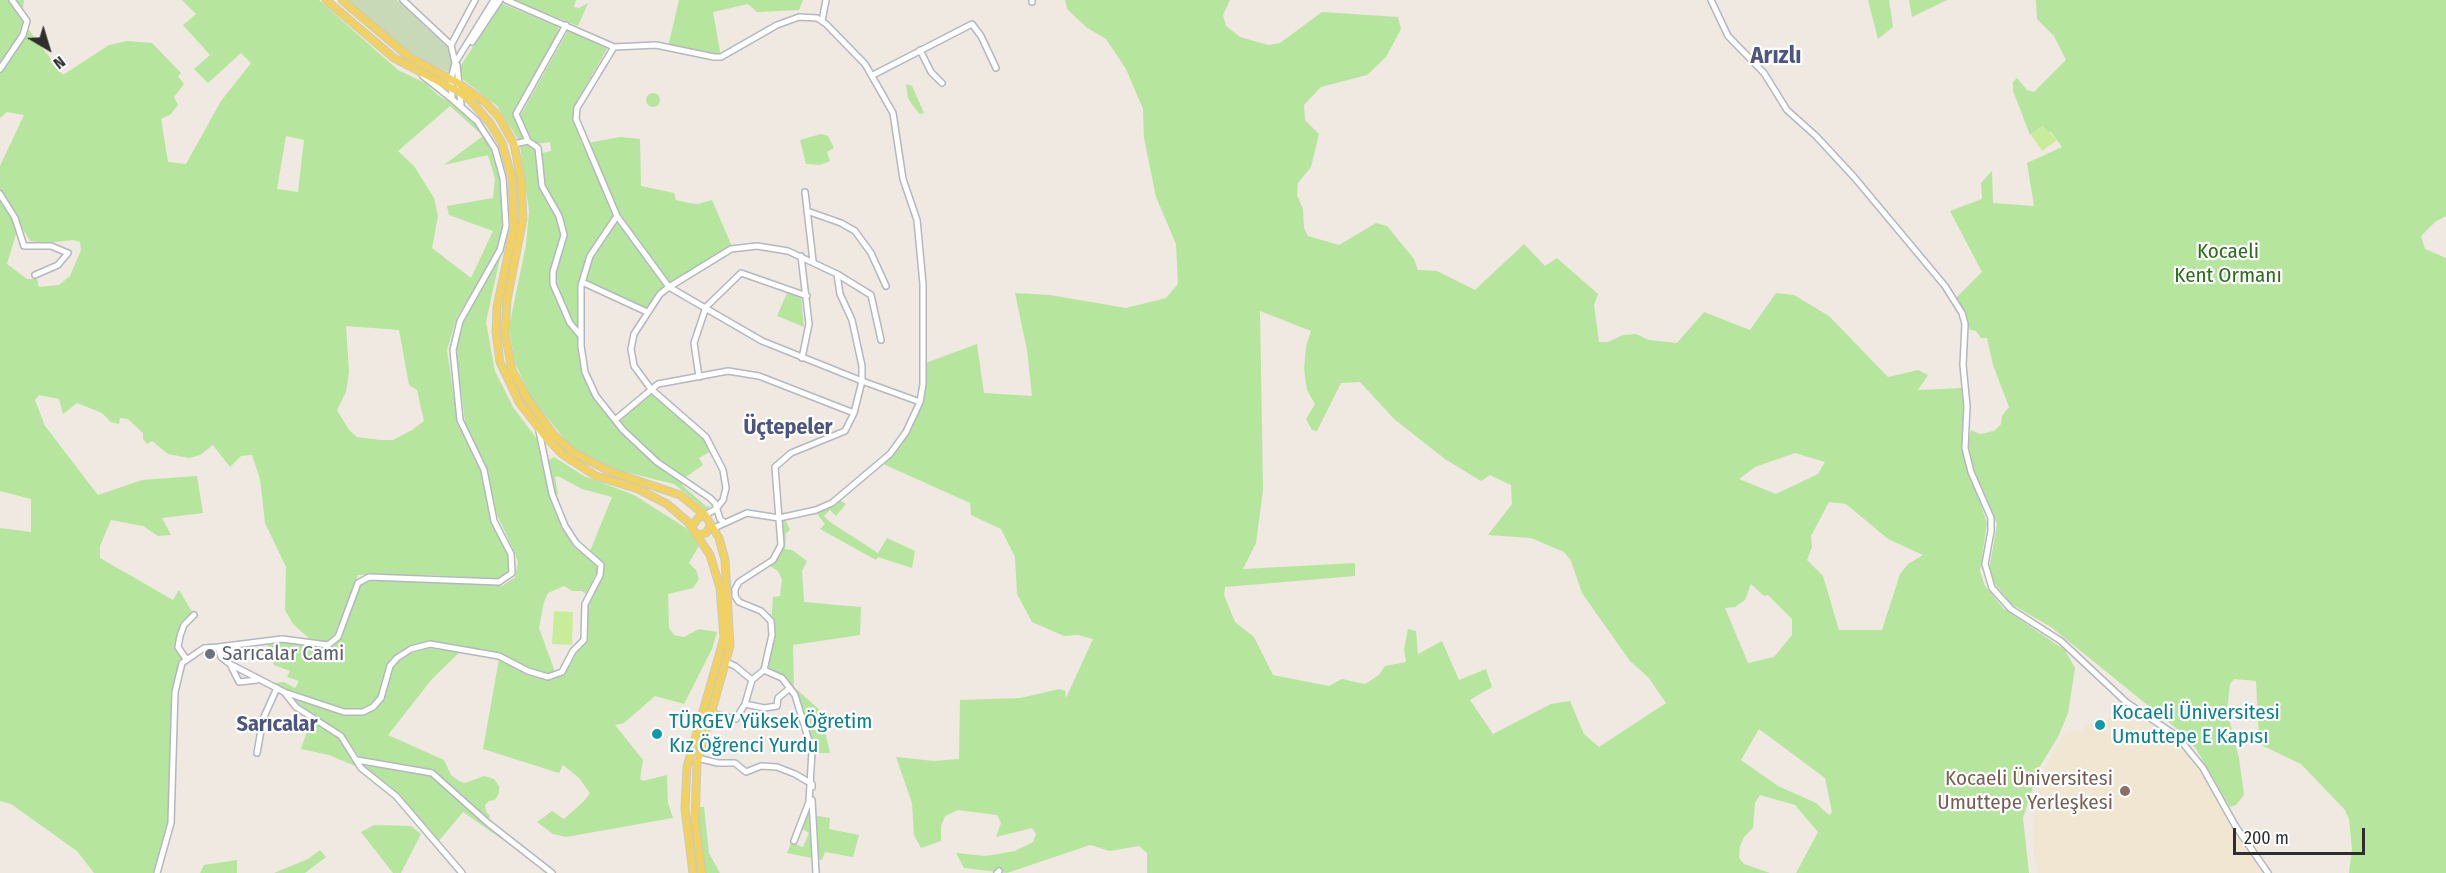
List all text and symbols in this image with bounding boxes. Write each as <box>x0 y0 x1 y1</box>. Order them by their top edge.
north arrow <box>18 18 78 78</box>
district label: Arızlı <box>1751 42 1801 70</box>
text: N <box>50 52 69 73</box>
park label: Kocaeli Kent Ormanı <box>2174 239 2282 289</box>
district label: Üçtepeler <box>743 415 833 441</box>
place label: Sarıcalar Cami <box>222 641 344 667</box>
marker: Sarıcalar Cami <box>203 647 217 661</box>
place label: Kocaeli Üniversitesi Umuttepe E Kapısı <box>2112 700 2280 750</box>
place label: TÜRGEV Yüksek Öğretim Kız Öğrenci Yurdu <box>669 709 872 759</box>
district label: Sarıcalar <box>236 712 318 738</box>
marker: Kocaeli Üniversitesi Umuttepe E Kapısı <box>2093 718 2107 732</box>
marker: TÜRGEV Yüksek Öğretim Kız Öğrenci Yurdu <box>650 727 664 741</box>
place label: Kocaeli Üniversitesi Umuttepe Yerleşkesi <box>1937 766 2113 816</box>
marker: Kocaeli Üniversitesi Umuttepe Yerleşkesi <box>2118 784 2132 798</box>
scale bar <box>2236 816 2368 854</box>
text: 200 m <box>2244 827 2289 849</box>

